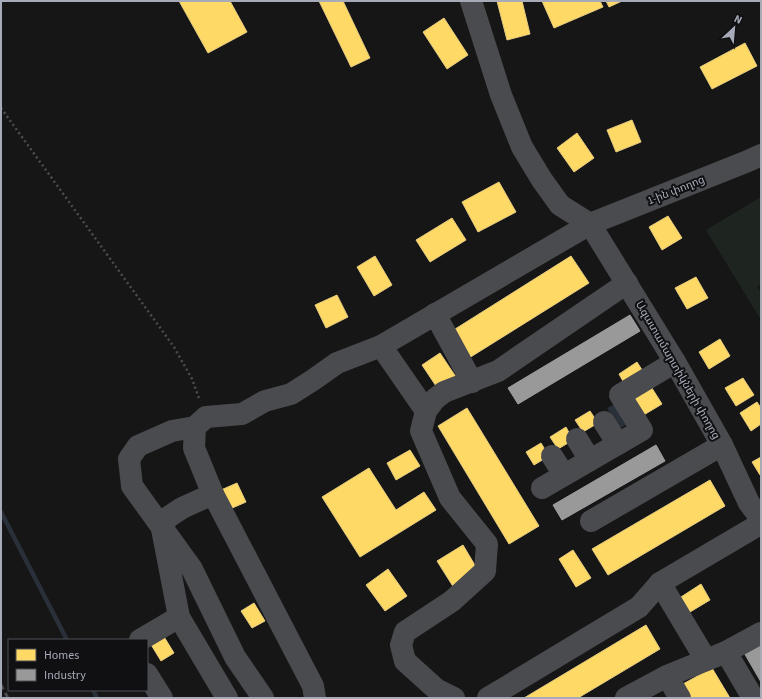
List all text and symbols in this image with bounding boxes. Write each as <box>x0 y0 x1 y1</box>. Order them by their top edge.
north arrow <box>714 8 754 48</box>
text: N <box>732 11 745 28</box>
street label: 1-ին փողոց <box>645 172 707 208</box>
street label: Ազատամարտիկների փողոց <box>632 298 724 442</box>
legend <box>8 639 148 691</box>
text: Homes <box>44 647 79 664</box>
text: Industry <box>44 667 86 684</box>

